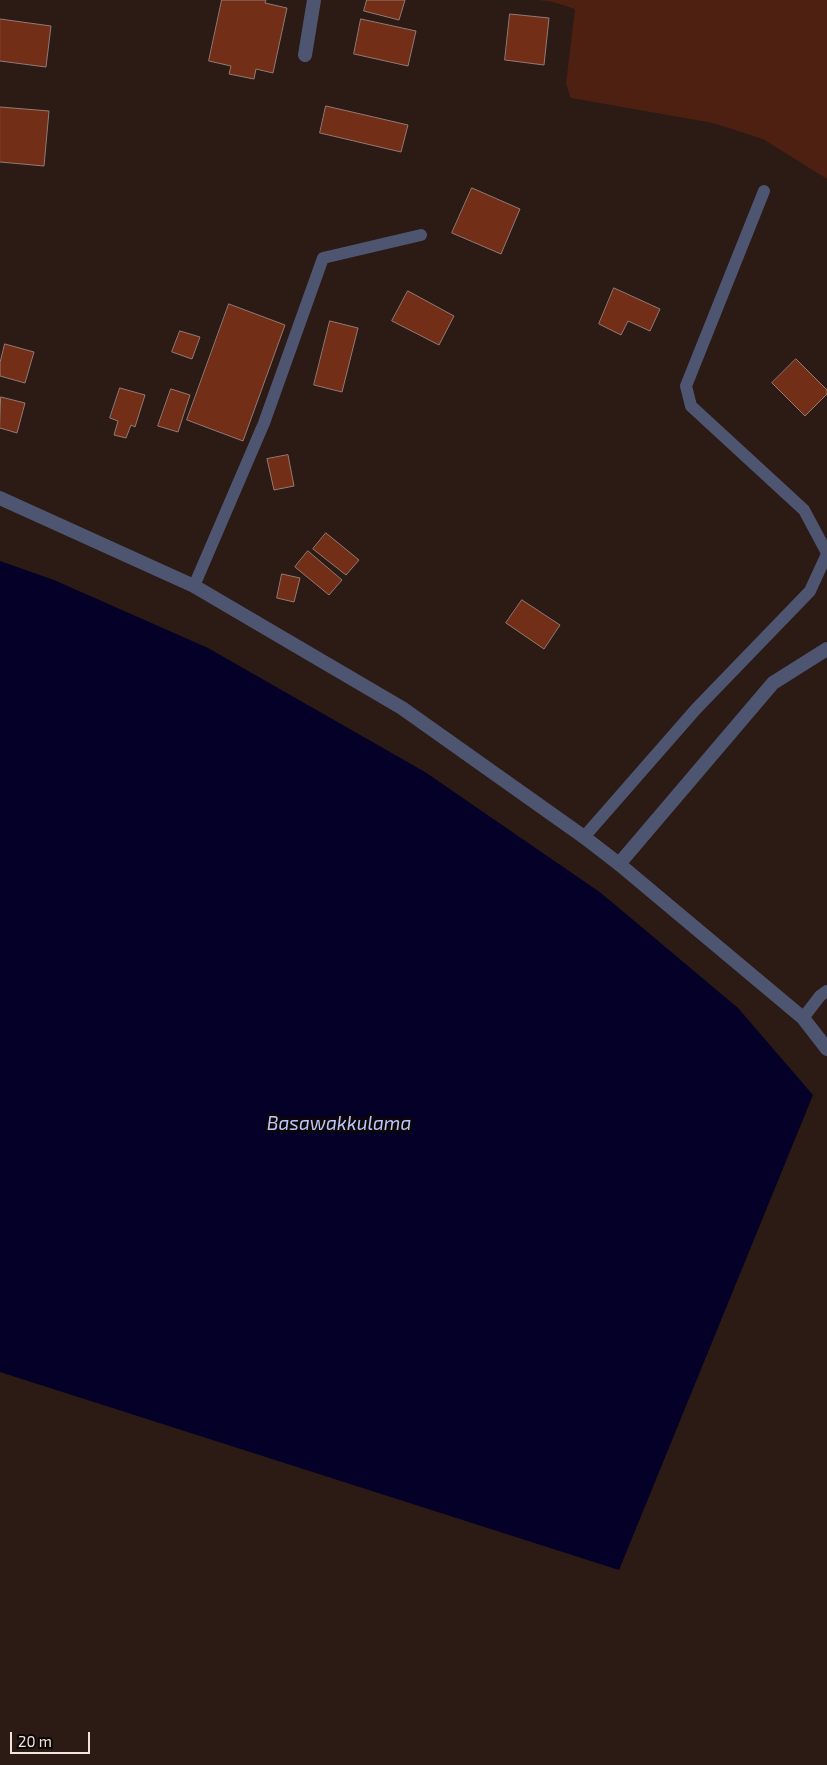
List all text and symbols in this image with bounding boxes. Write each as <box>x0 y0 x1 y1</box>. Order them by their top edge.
water label: Basawakkulama <box>267 1113 411 1135</box>
scale bar <box>12 1722 92 1754</box>
text: 20 m <box>18 1732 52 1750</box>

